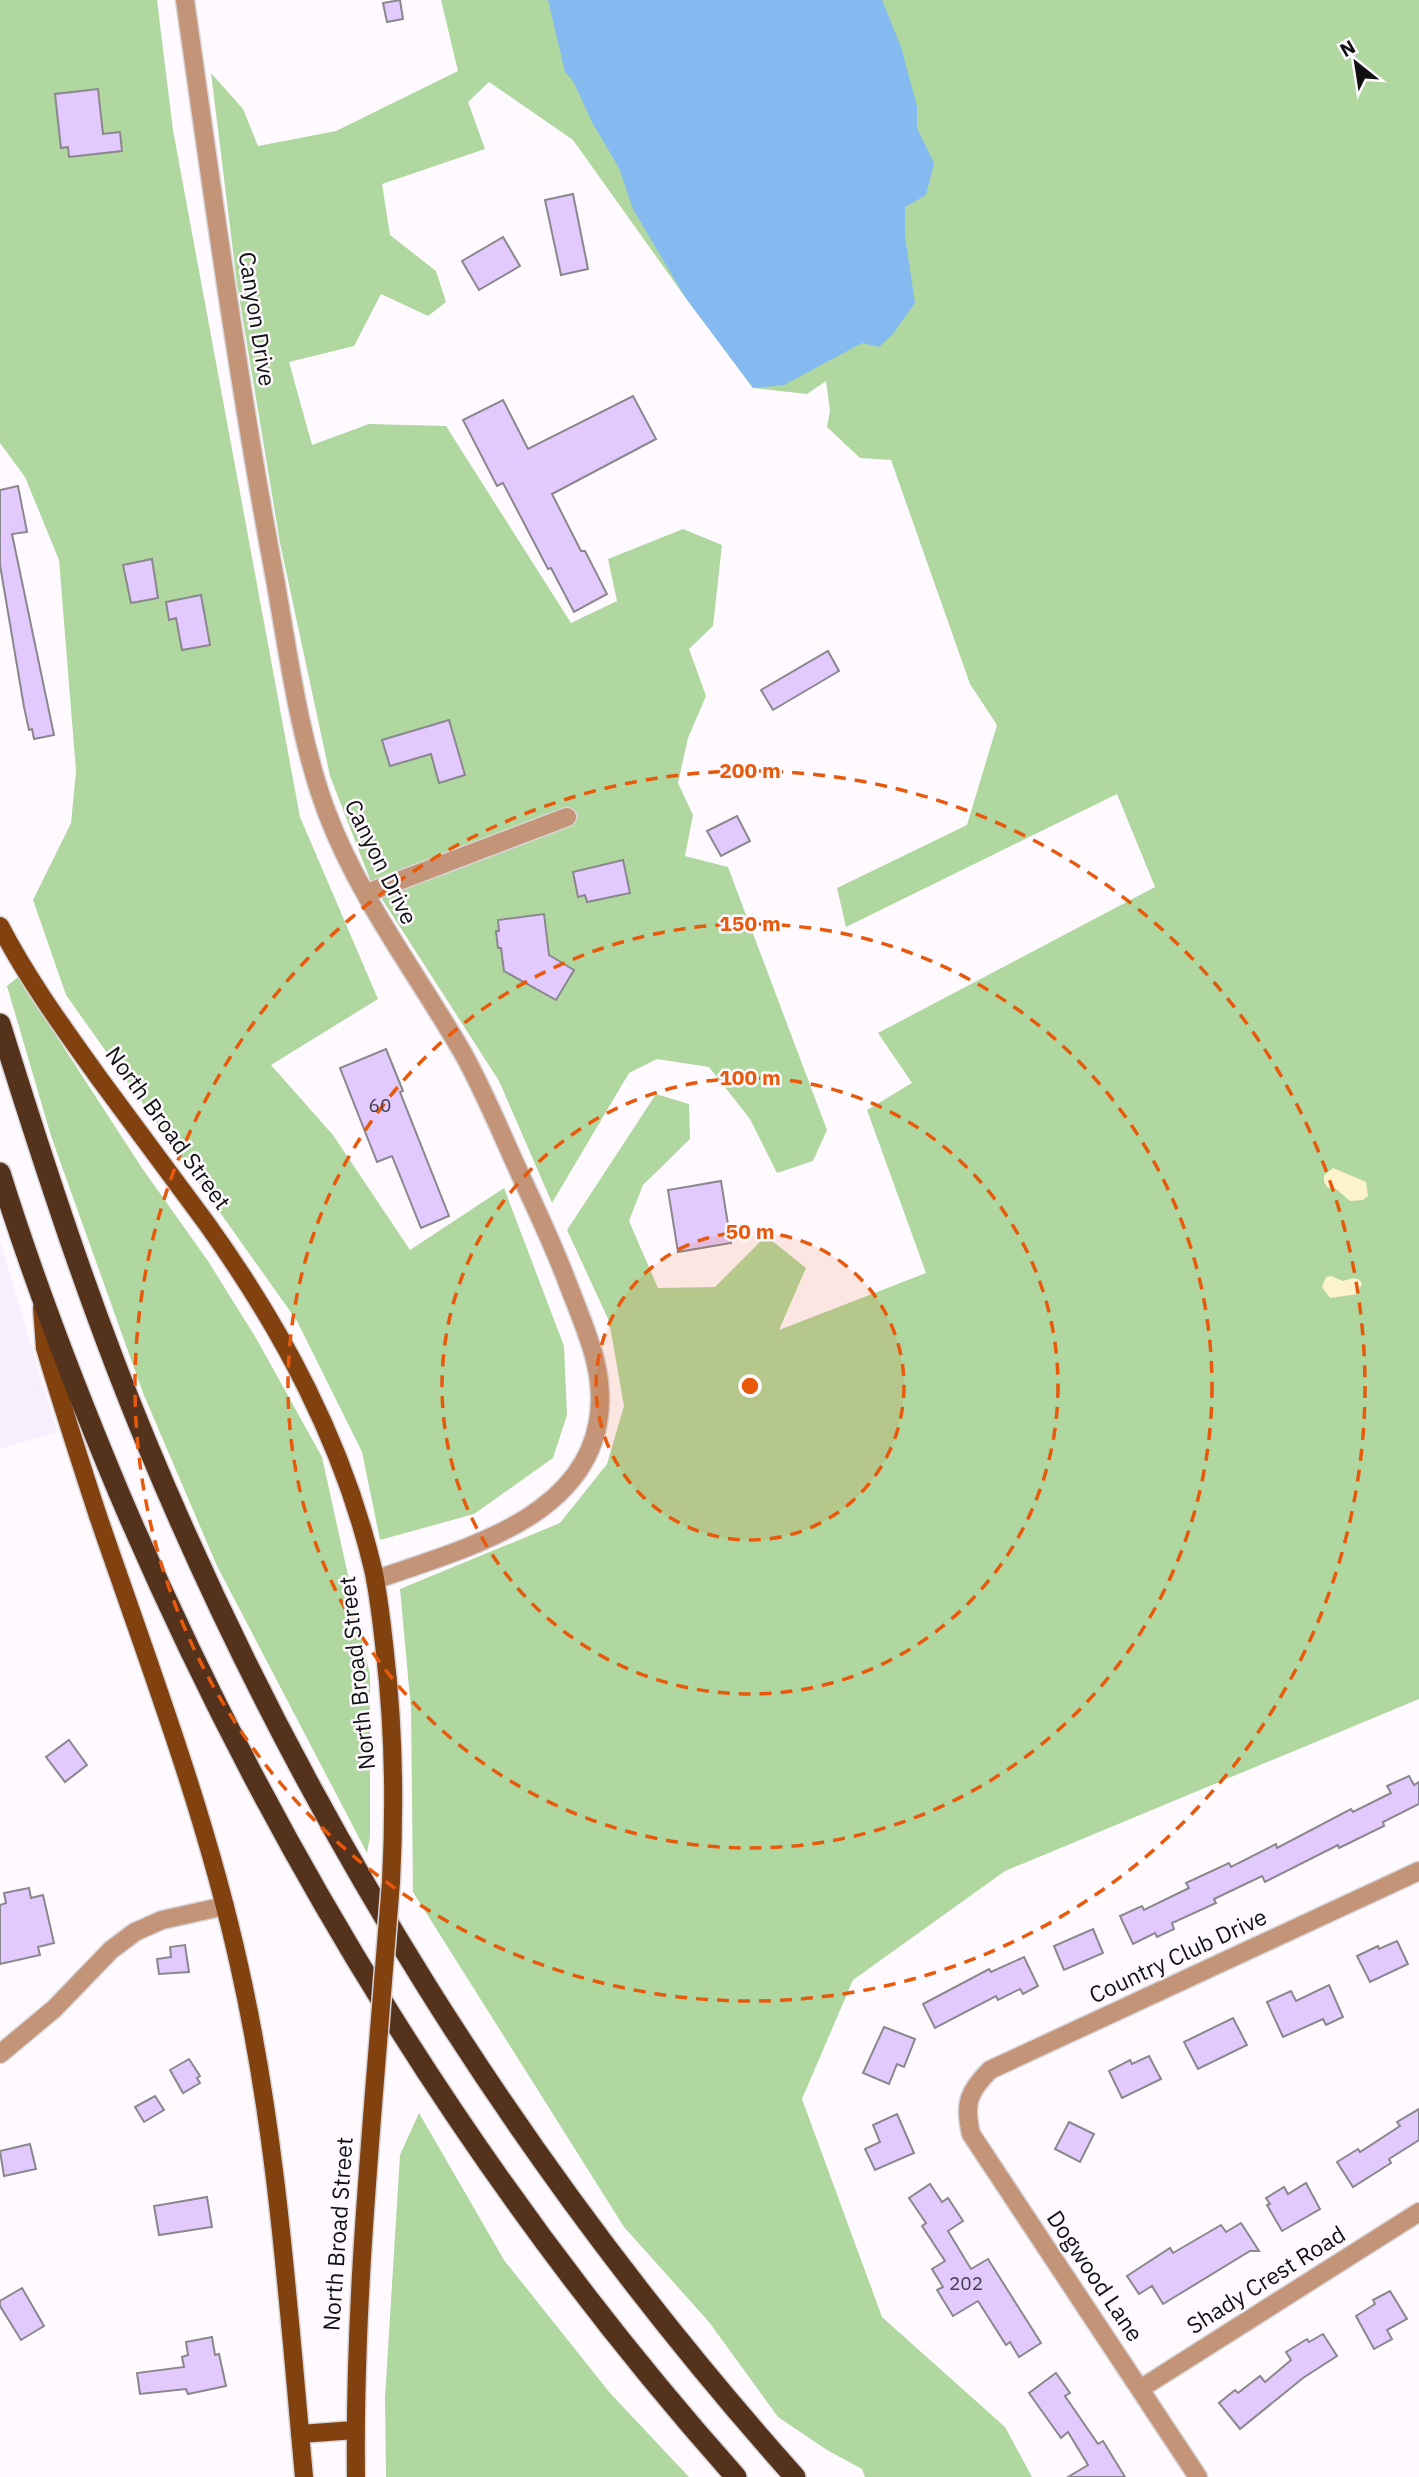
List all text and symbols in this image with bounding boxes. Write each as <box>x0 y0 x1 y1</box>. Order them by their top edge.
north arrow <box>1321 28 1391 98</box>
text: N <box>1336 34 1359 62</box>
street label: Canyon Drive <box>233 250 283 388</box>
text: 200 m <box>719 756 781 784</box>
street label: Canyon Drive <box>339 794 425 929</box>
text: 150 m <box>719 909 781 937</box>
street label: North Broad Street <box>99 1040 238 1215</box>
text: 100 m <box>719 1063 781 1091</box>
house number: 60 <box>369 1093 391 1117</box>
text: 50 m <box>726 1217 774 1245</box>
centre of rings <box>738 1374 762 1398</box>
street label: North Broad Street <box>331 1575 381 1771</box>
street label: Country Club Drive <box>1084 1901 1271 2009</box>
street label: North Broad Street <box>315 2136 359 2332</box>
street label: Dogwood Lane <box>1041 2204 1151 2347</box>
street label: Shady Crest Road <box>1181 2218 1350 2340</box>
house number: 202 <box>949 2271 983 2295</box>

